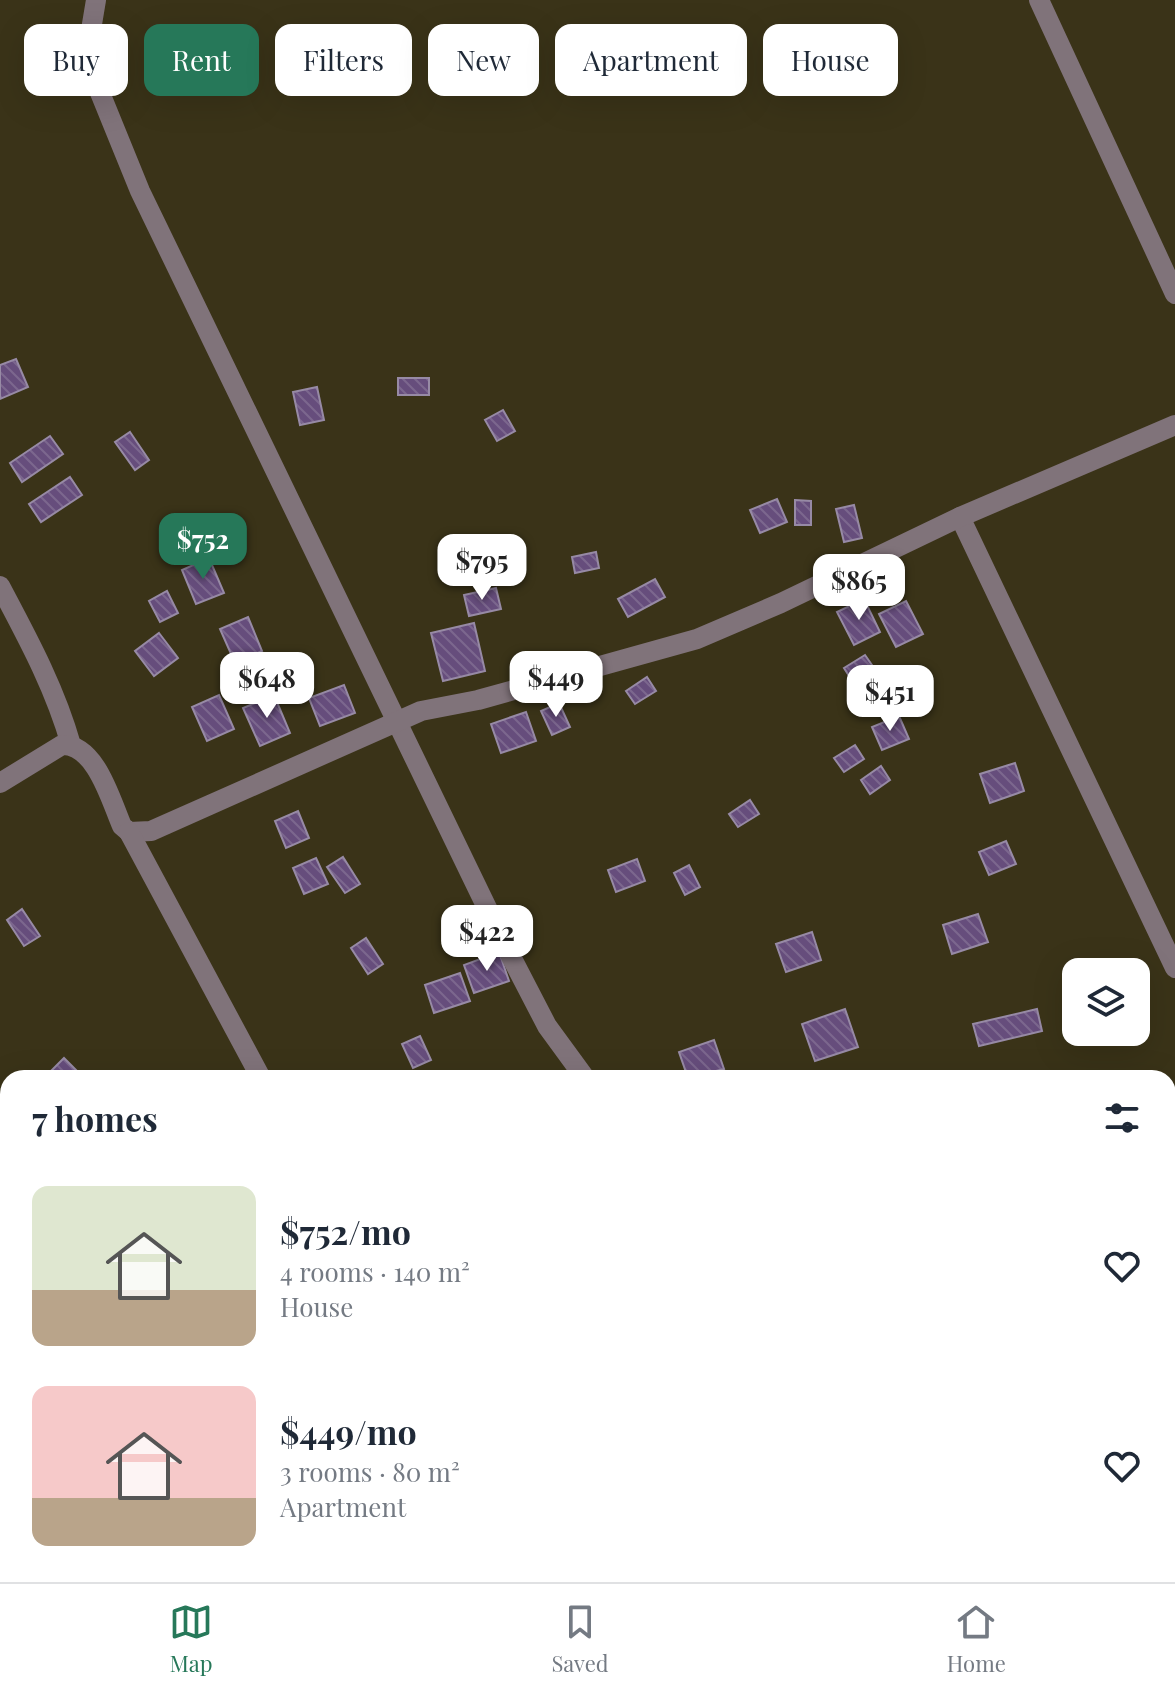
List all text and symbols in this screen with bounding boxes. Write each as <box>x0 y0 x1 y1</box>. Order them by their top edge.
chip: Buy <box>24 24 128 96</box>
chip: Rent <box>144 24 259 96</box>
chip: Filters <box>275 24 412 96</box>
chip: New <box>428 24 539 96</box>
chip: Apartment <box>555 24 747 96</box>
chip: House <box>763 24 898 96</box>
pin: $752 <box>156 513 250 581</box>
text: $752 <box>177 521 229 556</box>
pin: $795 <box>435 534 529 602</box>
text: $795 <box>455 542 509 577</box>
pin: $865 <box>812 554 906 622</box>
text: $865 <box>831 562 887 597</box>
pin: $449 <box>509 651 603 719</box>
pin: $648 <box>220 652 314 720</box>
text: $449 <box>528 659 584 694</box>
text: $648 <box>238 660 296 695</box>
pin: $451 <box>843 665 937 733</box>
text: $451 <box>865 673 915 708</box>
pin: $422 <box>440 905 534 973</box>
text: $422 <box>459 913 515 948</box>
map controls <box>1062 958 1150 1046</box>
button: layers <box>1062 958 1150 1046</box>
text: 7 homes <box>32 1095 158 1141</box>
icon: filters <box>1100 1096 1144 1140</box>
text: $752/mo <box>280 1208 411 1254</box>
icon: home <box>96 1218 192 1314</box>
icon: heart <box>1100 1244 1144 1288</box>
text: 4 rooms · 140 m² <box>280 1254 470 1289</box>
text: House <box>280 1289 353 1324</box>
text: $449/mo <box>280 1408 417 1454</box>
icon: home <box>96 1418 192 1514</box>
icon: heart <box>1100 1444 1144 1488</box>
text: 3 rooms · 80 m² <box>280 1454 460 1489</box>
text: Apartment <box>280 1489 406 1524</box>
tab: Map <box>169 1600 213 1678</box>
tab: Saved <box>551 1600 609 1678</box>
tab: Home <box>947 1600 1006 1678</box>

